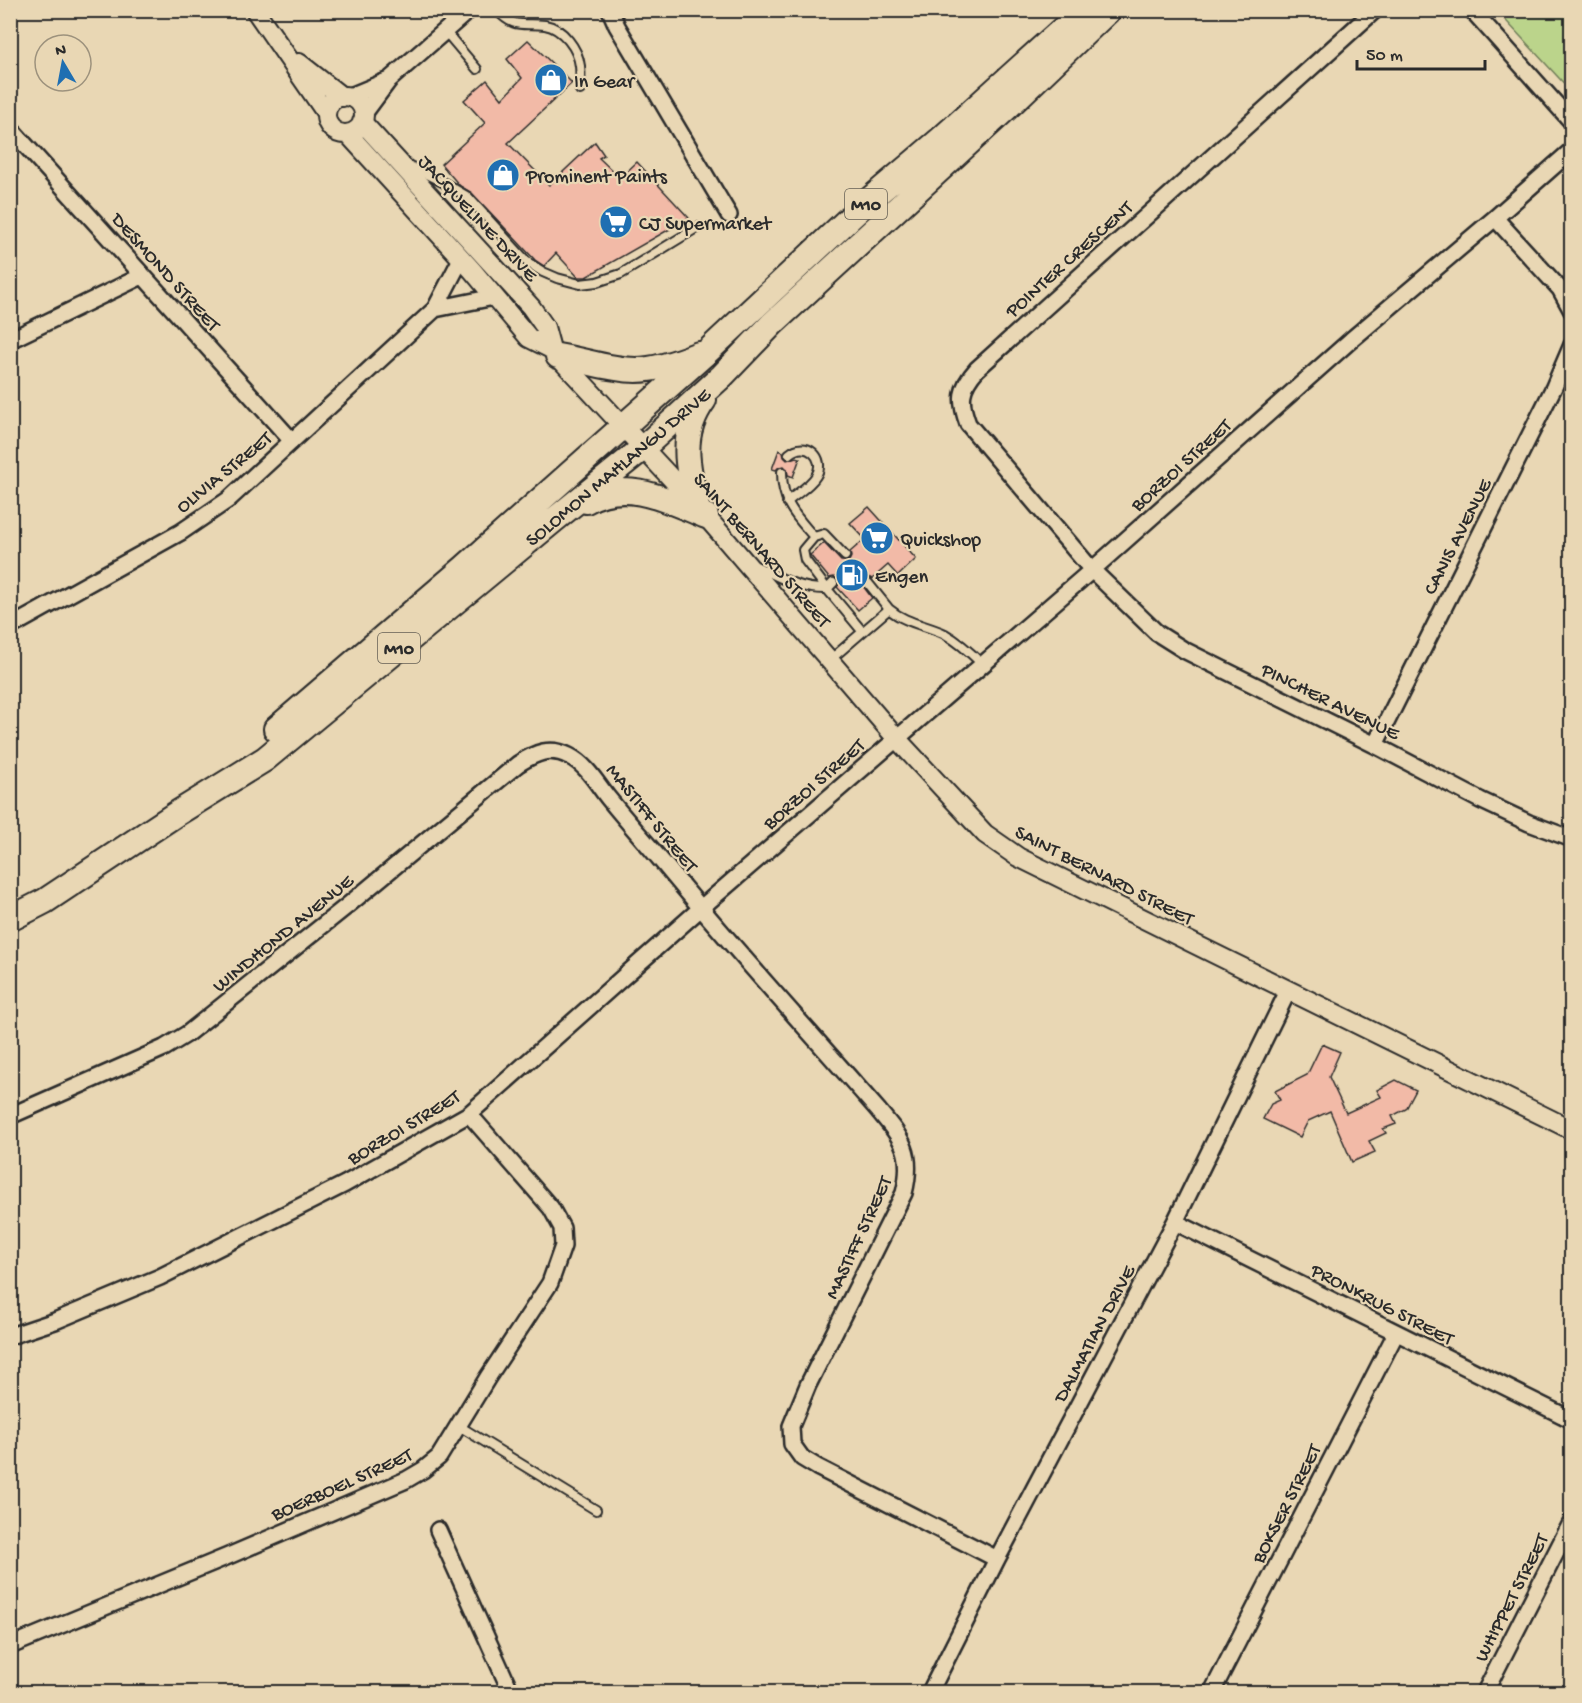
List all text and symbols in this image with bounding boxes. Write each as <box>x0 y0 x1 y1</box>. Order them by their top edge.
north arrow <box>33 33 93 93</box>
scale bar <box>1357 33 1484 71</box>
text: N <box>54 41 68 62</box>
text: 50 m <box>1366 46 1403 67</box>
shop icon: In Gear <box>533 62 569 98</box>
place label: In Gear <box>574 72 636 95</box>
street label: JACQUELINE DRIVE <box>412 151 542 289</box>
shop icon: Prominent Paints <box>485 157 521 193</box>
place label: Prominent Paints <box>525 167 667 190</box>
road number: M10 <box>845 189 887 219</box>
street label: POINTER CRESCENT <box>1001 197 1140 324</box>
supermarket icon: CJ Supermarket <box>598 204 634 240</box>
street label: DESMOND STREET <box>104 208 225 338</box>
place label: CJ Supermarket <box>639 214 773 237</box>
street label: SOLOMON MAHLANGU DRIVE <box>522 384 718 553</box>
street label: BORZOI STREET <box>1127 415 1238 518</box>
street label: OLIVIA STREET <box>173 427 279 519</box>
street label: SAINT BERNARD STREET <box>687 469 835 634</box>
street label: CANIS AVENUE <box>1420 474 1499 599</box>
supermarket icon: Quickshop <box>859 520 895 556</box>
place label: Quickshop <box>900 530 981 553</box>
fuel station icon: Engen <box>834 557 870 593</box>
place label: Engen <box>875 567 929 590</box>
road number: M10 <box>378 633 420 663</box>
street label: PINCHER AVENUE <box>1256 659 1404 747</box>
street label: BORZOI STREET <box>759 734 872 837</box>
street label: MASTIFF STREET <box>600 760 702 879</box>
street label: SAINT BERNARD STREET <box>1010 822 1198 933</box>
street label: WINDHOND AVENUE <box>209 870 360 999</box>
street label: BORZOI STREET <box>343 1086 466 1172</box>
street label: MASTIFF STREET <box>822 1172 899 1303</box>
street label: PRONKRUG STREET <box>1305 1260 1458 1353</box>
street label: DALMATIAN DRIVE <box>1049 1261 1143 1409</box>
street label: BOKSER STREET <box>1248 1440 1329 1569</box>
street label: BOERBOEL STREET <box>267 1444 418 1528</box>
street label: WHIPPET STREET <box>1471 1530 1556 1666</box>

